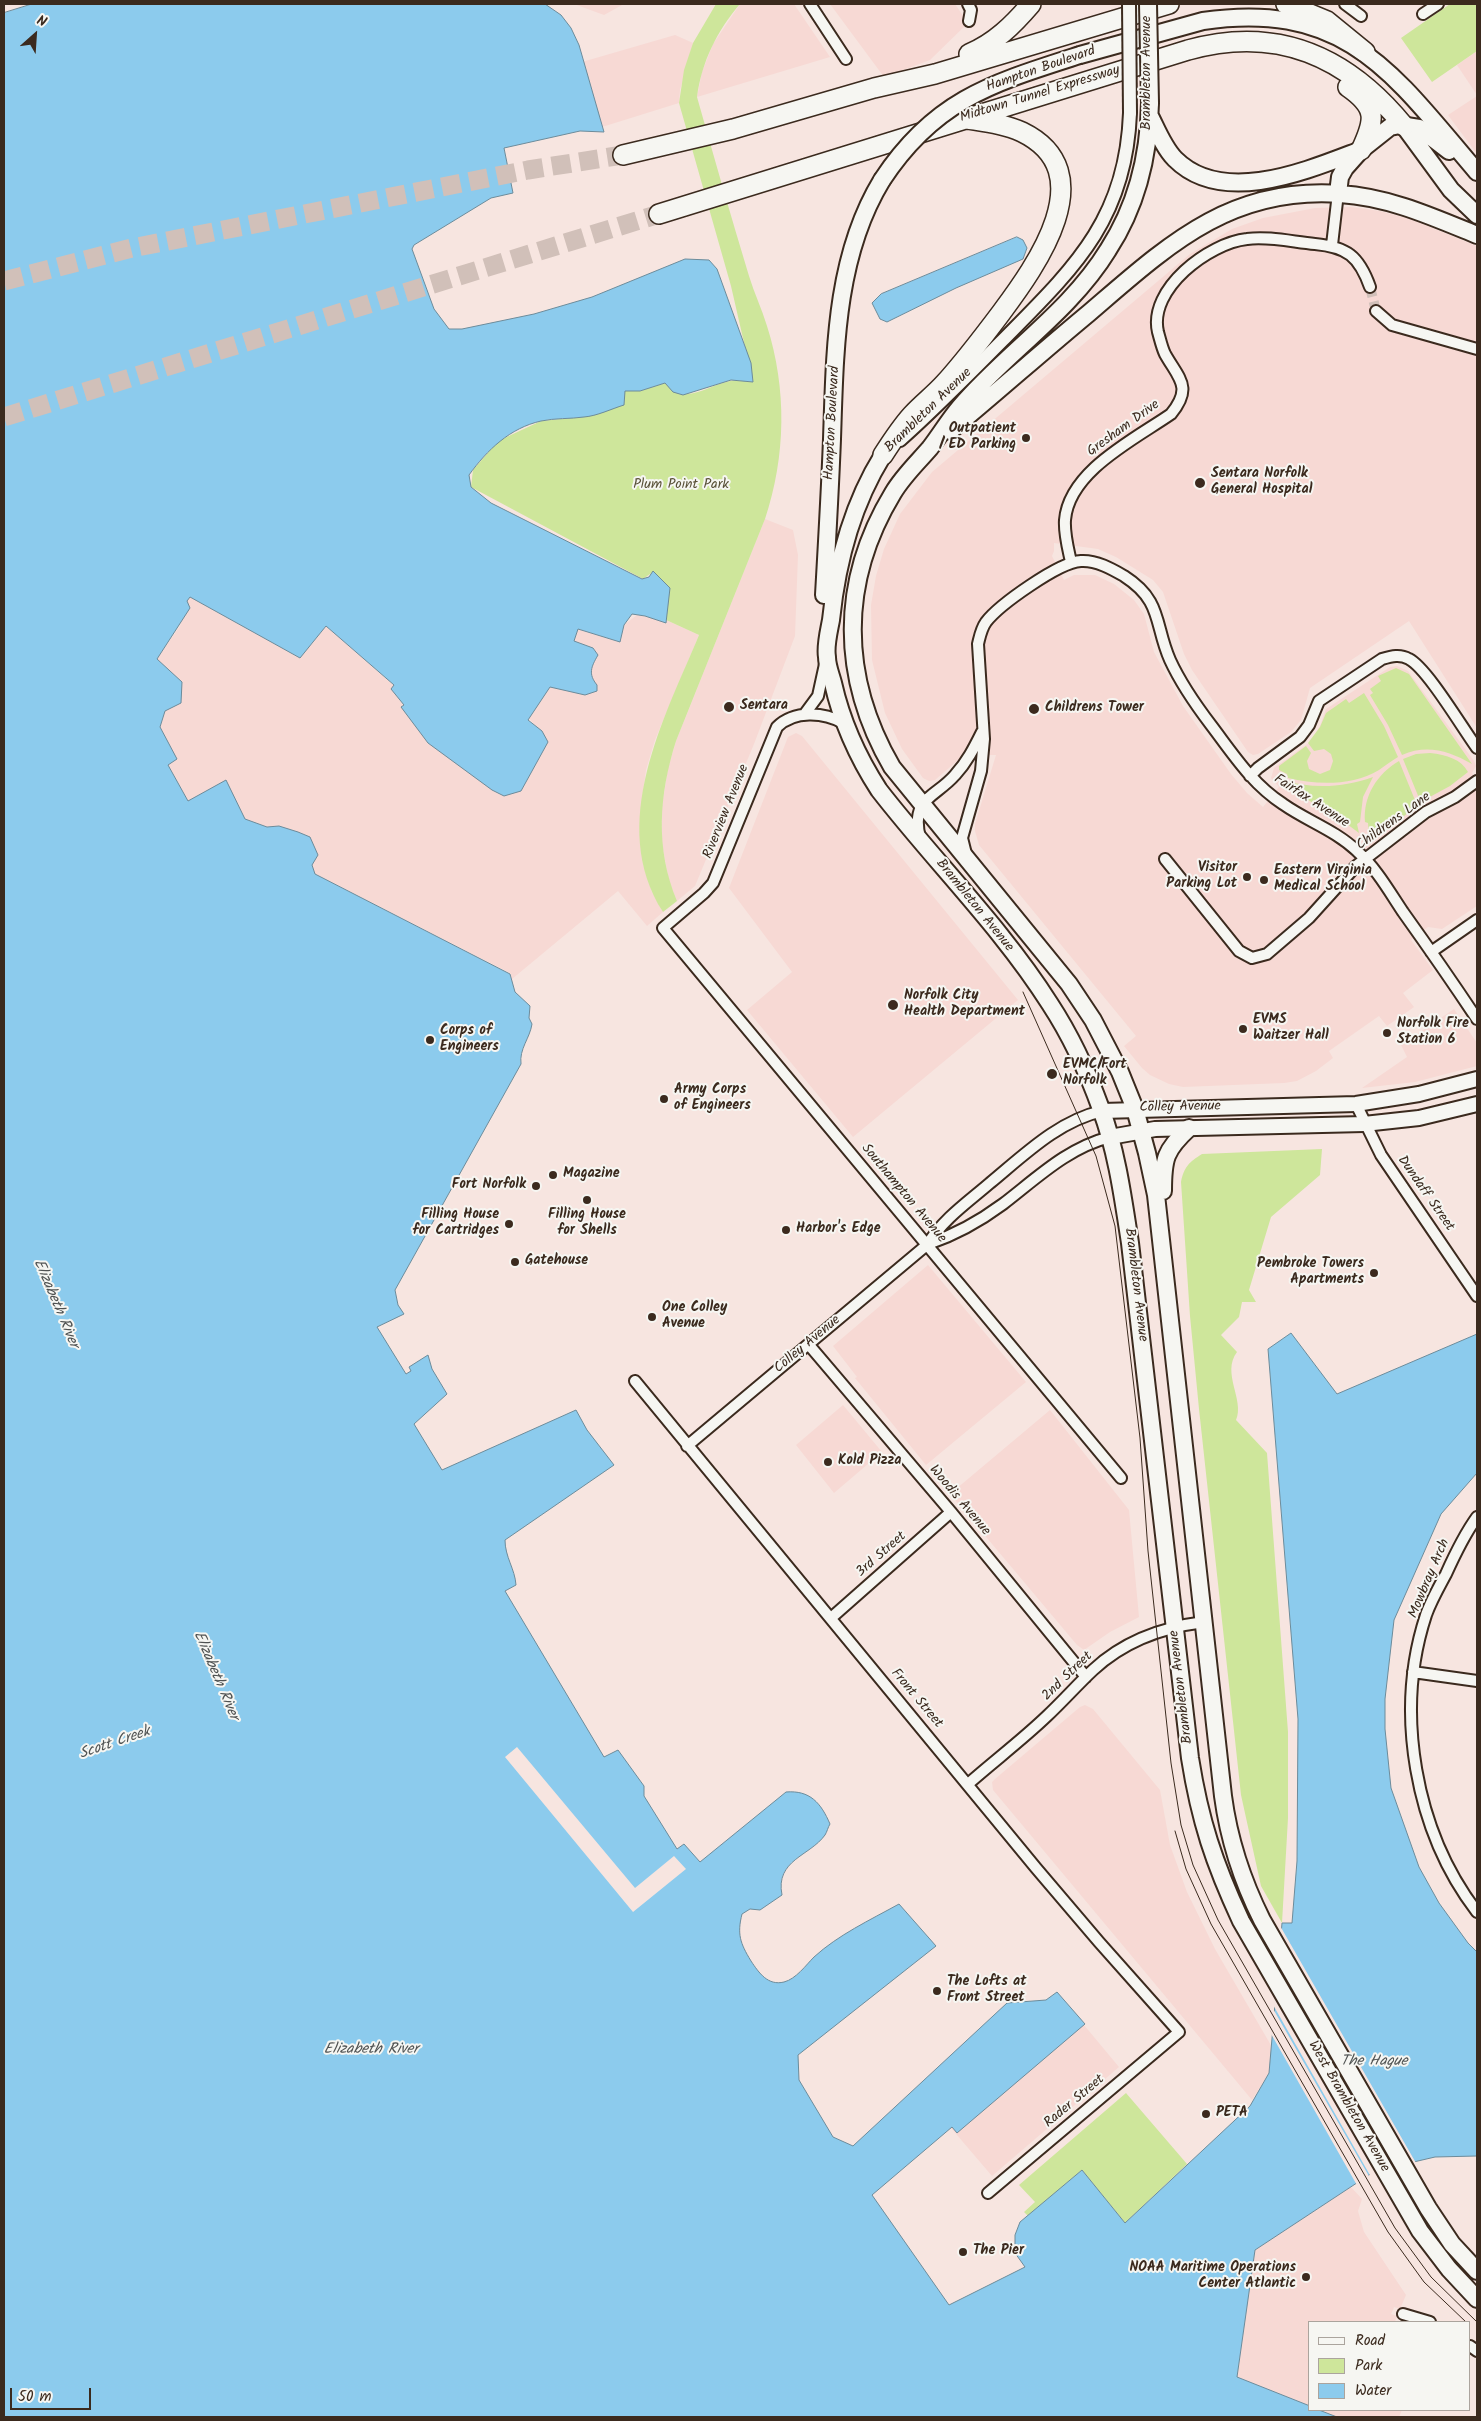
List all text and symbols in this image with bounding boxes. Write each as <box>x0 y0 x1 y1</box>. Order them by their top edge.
north arrow <box>10 10 60 60</box>
text: N <box>33 10 50 33</box>
street label: Brambleton Avenue <box>1140 16 1156 130</box>
street label: Hampton Boulevard <box>984 43 1098 97</box>
street label: Midtown Tunnel Expressway <box>958 63 1122 127</box>
street label: Hampton Boulevard <box>822 365 844 481</box>
street label: Brambleton Avenue <box>882 365 976 457</box>
street label: Gresham Drive <box>1084 397 1164 461</box>
place label: Outpatient / ED Parking <box>939 422 1016 454</box>
marker: Outpatient / ED Parking <box>1020 432 1032 444</box>
place label: Sentara Norfolk General Hospital <box>1211 467 1312 500</box>
marker: Sentara Norfolk General Hospital <box>1193 476 1207 490</box>
park label: Plum Point Park <box>633 478 729 494</box>
place label: Sentara <box>740 699 788 715</box>
marker: Sentara <box>722 700 736 714</box>
place label: Childrens Tower <box>1045 701 1144 717</box>
marker: Childrens Tower <box>1027 702 1041 716</box>
street label: Riverview Avenue <box>700 762 754 862</box>
street label: Fairfax Avenue <box>1270 771 1352 833</box>
street label: Childrens Lane <box>1354 789 1434 855</box>
street label: Brambleton Avenue <box>931 856 1017 956</box>
place label: Visitor Parking Lot <box>1166 861 1237 894</box>
place label: Eastern Virginia Medical School <box>1274 864 1372 896</box>
marker: Visitor Parking Lot <box>1241 871 1253 883</box>
marker: Eastern Virginia Medical School <box>1258 874 1270 886</box>
place label: Norfolk City Health Department <box>904 989 1025 1022</box>
marker: Norfolk City Health Department <box>886 998 900 1012</box>
place label: EVMS Waitzer Hall <box>1253 1013 1329 1046</box>
place label: Norfolk Fire Station 6 <box>1397 1017 1469 1050</box>
marker: EVMS Waitzer Hall <box>1237 1023 1249 1035</box>
place label: Corps of Engineers <box>440 1024 499 1056</box>
marker: Norfolk Fire Station 6 <box>1381 1027 1393 1039</box>
marker: Corps of Engineers <box>424 1034 436 1046</box>
place label: EVMC/Fort Norfolk <box>1063 1058 1127 1090</box>
marker: EVMC/Fort Norfolk <box>1045 1067 1059 1081</box>
place label: Army Corps of Engineers <box>674 1083 751 1116</box>
marker: Army Corps of Engineers <box>658 1093 670 1105</box>
street label: Colley Avenue <box>1139 1099 1221 1117</box>
street label: Southampton Avenue <box>857 1141 949 1247</box>
street label: Dundaff Street <box>1393 1153 1457 1235</box>
place label: Magazine <box>563 1167 620 1183</box>
marker: Magazine <box>547 1169 559 1181</box>
place label: Fort Norfolk <box>452 1178 526 1194</box>
marker: Fort Norfolk <box>530 1180 542 1192</box>
marker: Filling House for Shells <box>581 1194 593 1206</box>
place label: Filling House for Cartridges <box>413 1208 499 1240</box>
place label: Filling House for Shells <box>548 1208 626 1240</box>
marker: Filling House for Cartridges <box>503 1218 515 1230</box>
place label: Harbor's Edge <box>796 1222 881 1238</box>
marker: Harbor's Edge <box>780 1224 792 1236</box>
street label: Brambleton Avenue <box>1120 1227 1150 1343</box>
place label: Gatehouse <box>525 1254 588 1270</box>
marker: Gatehouse <box>509 1256 521 1268</box>
water label: Elizabeth River <box>28 1257 82 1351</box>
place label: Pembroke Towers Apartments <box>1257 1257 1364 1290</box>
marker: Pembroke Towers Apartments <box>1368 1267 1380 1279</box>
place label: One Colley Avenue <box>662 1301 727 1334</box>
marker: One Colley Avenue <box>646 1311 658 1323</box>
street label: Colley Avenue <box>771 1312 845 1378</box>
place label: Kold Pizza <box>838 1454 901 1470</box>
marker: Kold Pizza <box>822 1456 834 1468</box>
street label: Woodis Avenue <box>925 1462 993 1540</box>
street label: 3rd Street <box>854 1529 910 1581</box>
street label: Mowbray Arch <box>1406 1537 1454 1621</box>
water label: Elizabeth River <box>188 1629 242 1723</box>
street label: Brambleton Avenue <box>1167 1629 1197 1745</box>
street label: 2nd Street <box>1039 1649 1097 1705</box>
street label: Front Street <box>886 1666 946 1732</box>
water label: Scott Creek <box>77 1724 153 1764</box>
place label: The Lofts at Front Street <box>947 1975 1027 2008</box>
marker: The Lofts at Front Street <box>931 1985 943 1997</box>
street label: West Brambleton Avenue <box>1304 2038 1392 2176</box>
water label: Elizabeth River <box>324 2041 418 2059</box>
water label: The Hague <box>1340 2053 1408 2071</box>
street label: Rader Street <box>1041 2072 1109 2132</box>
place label: PETA <box>1216 2106 1248 2122</box>
marker: PETA <box>1200 2108 1212 2120</box>
place label: The Pier <box>973 2244 1024 2260</box>
marker: The Pier <box>957 2246 969 2258</box>
place label: NOAA Maritime Operations Center Atlantic <box>1130 2261 1296 2294</box>
marker: NOAA Maritime Operations Center Atlantic <box>1300 2271 1312 2283</box>
legend <box>1308 2321 1471 2411</box>
text: Road <box>1355 2329 1385 2353</box>
text: Park <box>1355 2354 1382 2378</box>
scale bar <box>12 2378 94 2410</box>
text: Water <box>1355 2379 1391 2403</box>
text: 50 m <box>18 2385 52 2409</box>

